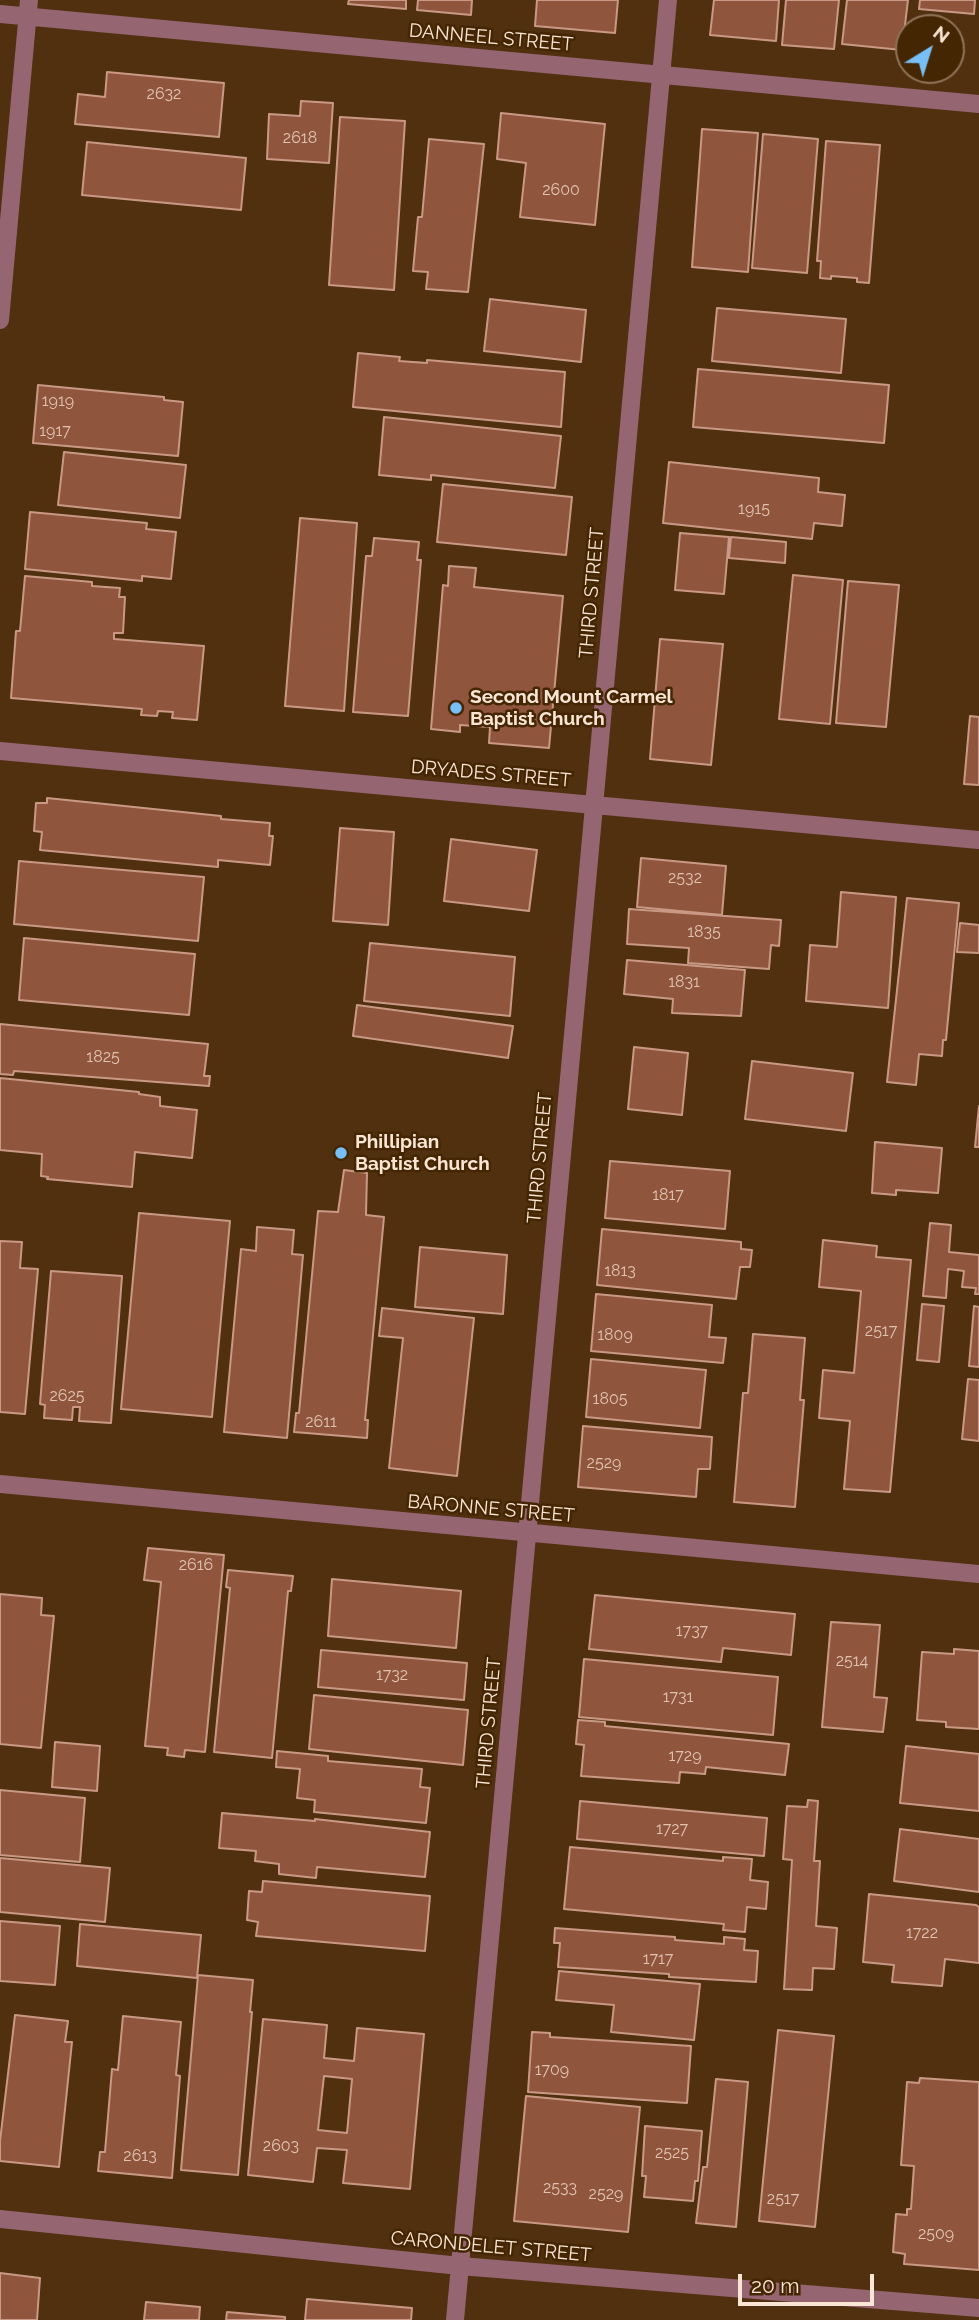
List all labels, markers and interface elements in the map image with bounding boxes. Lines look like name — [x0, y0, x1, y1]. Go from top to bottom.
north arrow — [895, 14, 965, 84]
street label: DANNEEL STREET — [408, 19, 574, 57]
text: N — [929, 21, 954, 47]
house number: 2632 — [147, 84, 181, 104]
house number: 2618 — [283, 128, 317, 148]
house number: 2600 — [542, 180, 580, 200]
house number: 1919 — [42, 391, 74, 411]
house number: 1917 — [39, 421, 71, 441]
house number: 1915 — [738, 499, 770, 519]
street label: THIRD STREET — [575, 527, 609, 659]
place label: Second Mount Carmel Baptist Church — [470, 686, 673, 730]
marker: Second Mount Carmel Baptist Church — [448, 700, 464, 716]
street label: DRYADES STREET — [410, 756, 572, 792]
house number: 2532 — [668, 868, 702, 888]
house number: 1835 — [687, 922, 721, 942]
house number: 1831 — [668, 972, 700, 992]
house number: 1825 — [86, 1047, 120, 1067]
street label: THIRD STREET — [523, 1092, 557, 1224]
place label: Phillipian Baptist Church — [355, 1131, 490, 1175]
marker: Phillipian Baptist Church — [333, 1145, 349, 1161]
house number: 1817 — [652, 1185, 684, 1205]
house number: 1813 — [604, 1261, 636, 1281]
house number: 2517 — [865, 1321, 897, 1341]
house number: 1809 — [597, 1325, 633, 1345]
house number: 2625 — [49, 1386, 85, 1406]
house number: 1805 — [593, 1389, 627, 1409]
house number: 2611 — [305, 1412, 337, 1432]
house number: 2529 — [587, 1453, 621, 1473]
street label: BARONNE STREET — [406, 1490, 576, 1528]
house number: 2616 — [179, 1555, 213, 1575]
house number: 1737 — [676, 1621, 708, 1641]
house number: 2514 — [836, 1651, 868, 1671]
street label: THIRD STREET — [472, 1657, 506, 1789]
house number: 1732 — [376, 1665, 408, 1685]
house number: 1731 — [663, 1687, 693, 1707]
house number: 1729 — [668, 1746, 702, 1766]
house number: 1727 — [656, 1819, 688, 1839]
house number: 1722 — [906, 1923, 938, 1943]
house number: 1717 — [643, 1949, 673, 1969]
house number: 1709 — [535, 2060, 569, 2080]
house number: 2603 — [263, 2136, 299, 2156]
house number: 2525 — [655, 2143, 689, 2163]
house number: 2613 — [123, 2146, 157, 2166]
house number: 2533 — [543, 2178, 577, 2198]
house number: 2529 — [589, 2184, 623, 2204]
house number: 2517 — [767, 2189, 799, 2209]
house number: 2509 — [918, 2224, 954, 2244]
street label: CARONDELET STREET — [390, 2227, 592, 2267]
scale bar — [741, 2260, 878, 2304]
text: 20 m — [751, 2273, 799, 2298]

